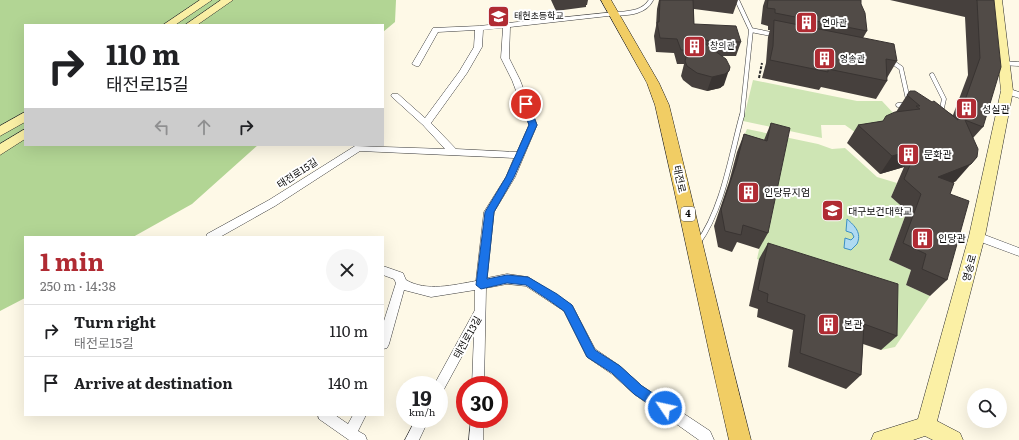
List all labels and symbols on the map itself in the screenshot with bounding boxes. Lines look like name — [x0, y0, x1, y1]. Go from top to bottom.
school or university icon: 태현초등학교 — [485, 3, 511, 29]
place label: 태현초등학교 — [514, 8, 564, 22]
building icon: 연마관 — [794, 10, 820, 36]
place label: 연마관 — [822, 15, 848, 29]
building icon: 창의관 — [681, 33, 707, 59]
place label: 창의관 — [710, 38, 736, 52]
building icon: 영송관 — [812, 46, 838, 72]
place label: 영송관 — [840, 51, 866, 65]
pin — [509, 87, 543, 121]
building icon: 성실관 — [954, 96, 980, 122]
place label: 성실관 — [982, 101, 1010, 116]
building icon: 문화관 — [895, 141, 921, 167]
place label: 문화관 — [924, 146, 952, 161]
street label: 태전로15길 — [273, 154, 320, 191]
street label: 태전로 — [670, 164, 691, 194]
building icon: 인당뮤지엄 — [735, 179, 761, 205]
place label: 인당뮤지엄 — [764, 184, 810, 199]
school or university icon: 대구보건대학교 — [820, 198, 846, 224]
place label: 대구보건대학교 — [848, 203, 912, 218]
road number: 4 — [681, 207, 695, 221]
building icon: 인당관 — [909, 225, 935, 251]
place label: 인당관 — [938, 230, 966, 245]
street label: 영송로 — [958, 253, 979, 283]
building icon: 본관 — [816, 311, 842, 337]
street label: 태전로13길 — [449, 313, 484, 361]
place label: 본관 — [844, 316, 863, 331]
speed limit sign: 30 — [456, 376, 508, 428]
position arrow — [644, 387, 686, 429]

